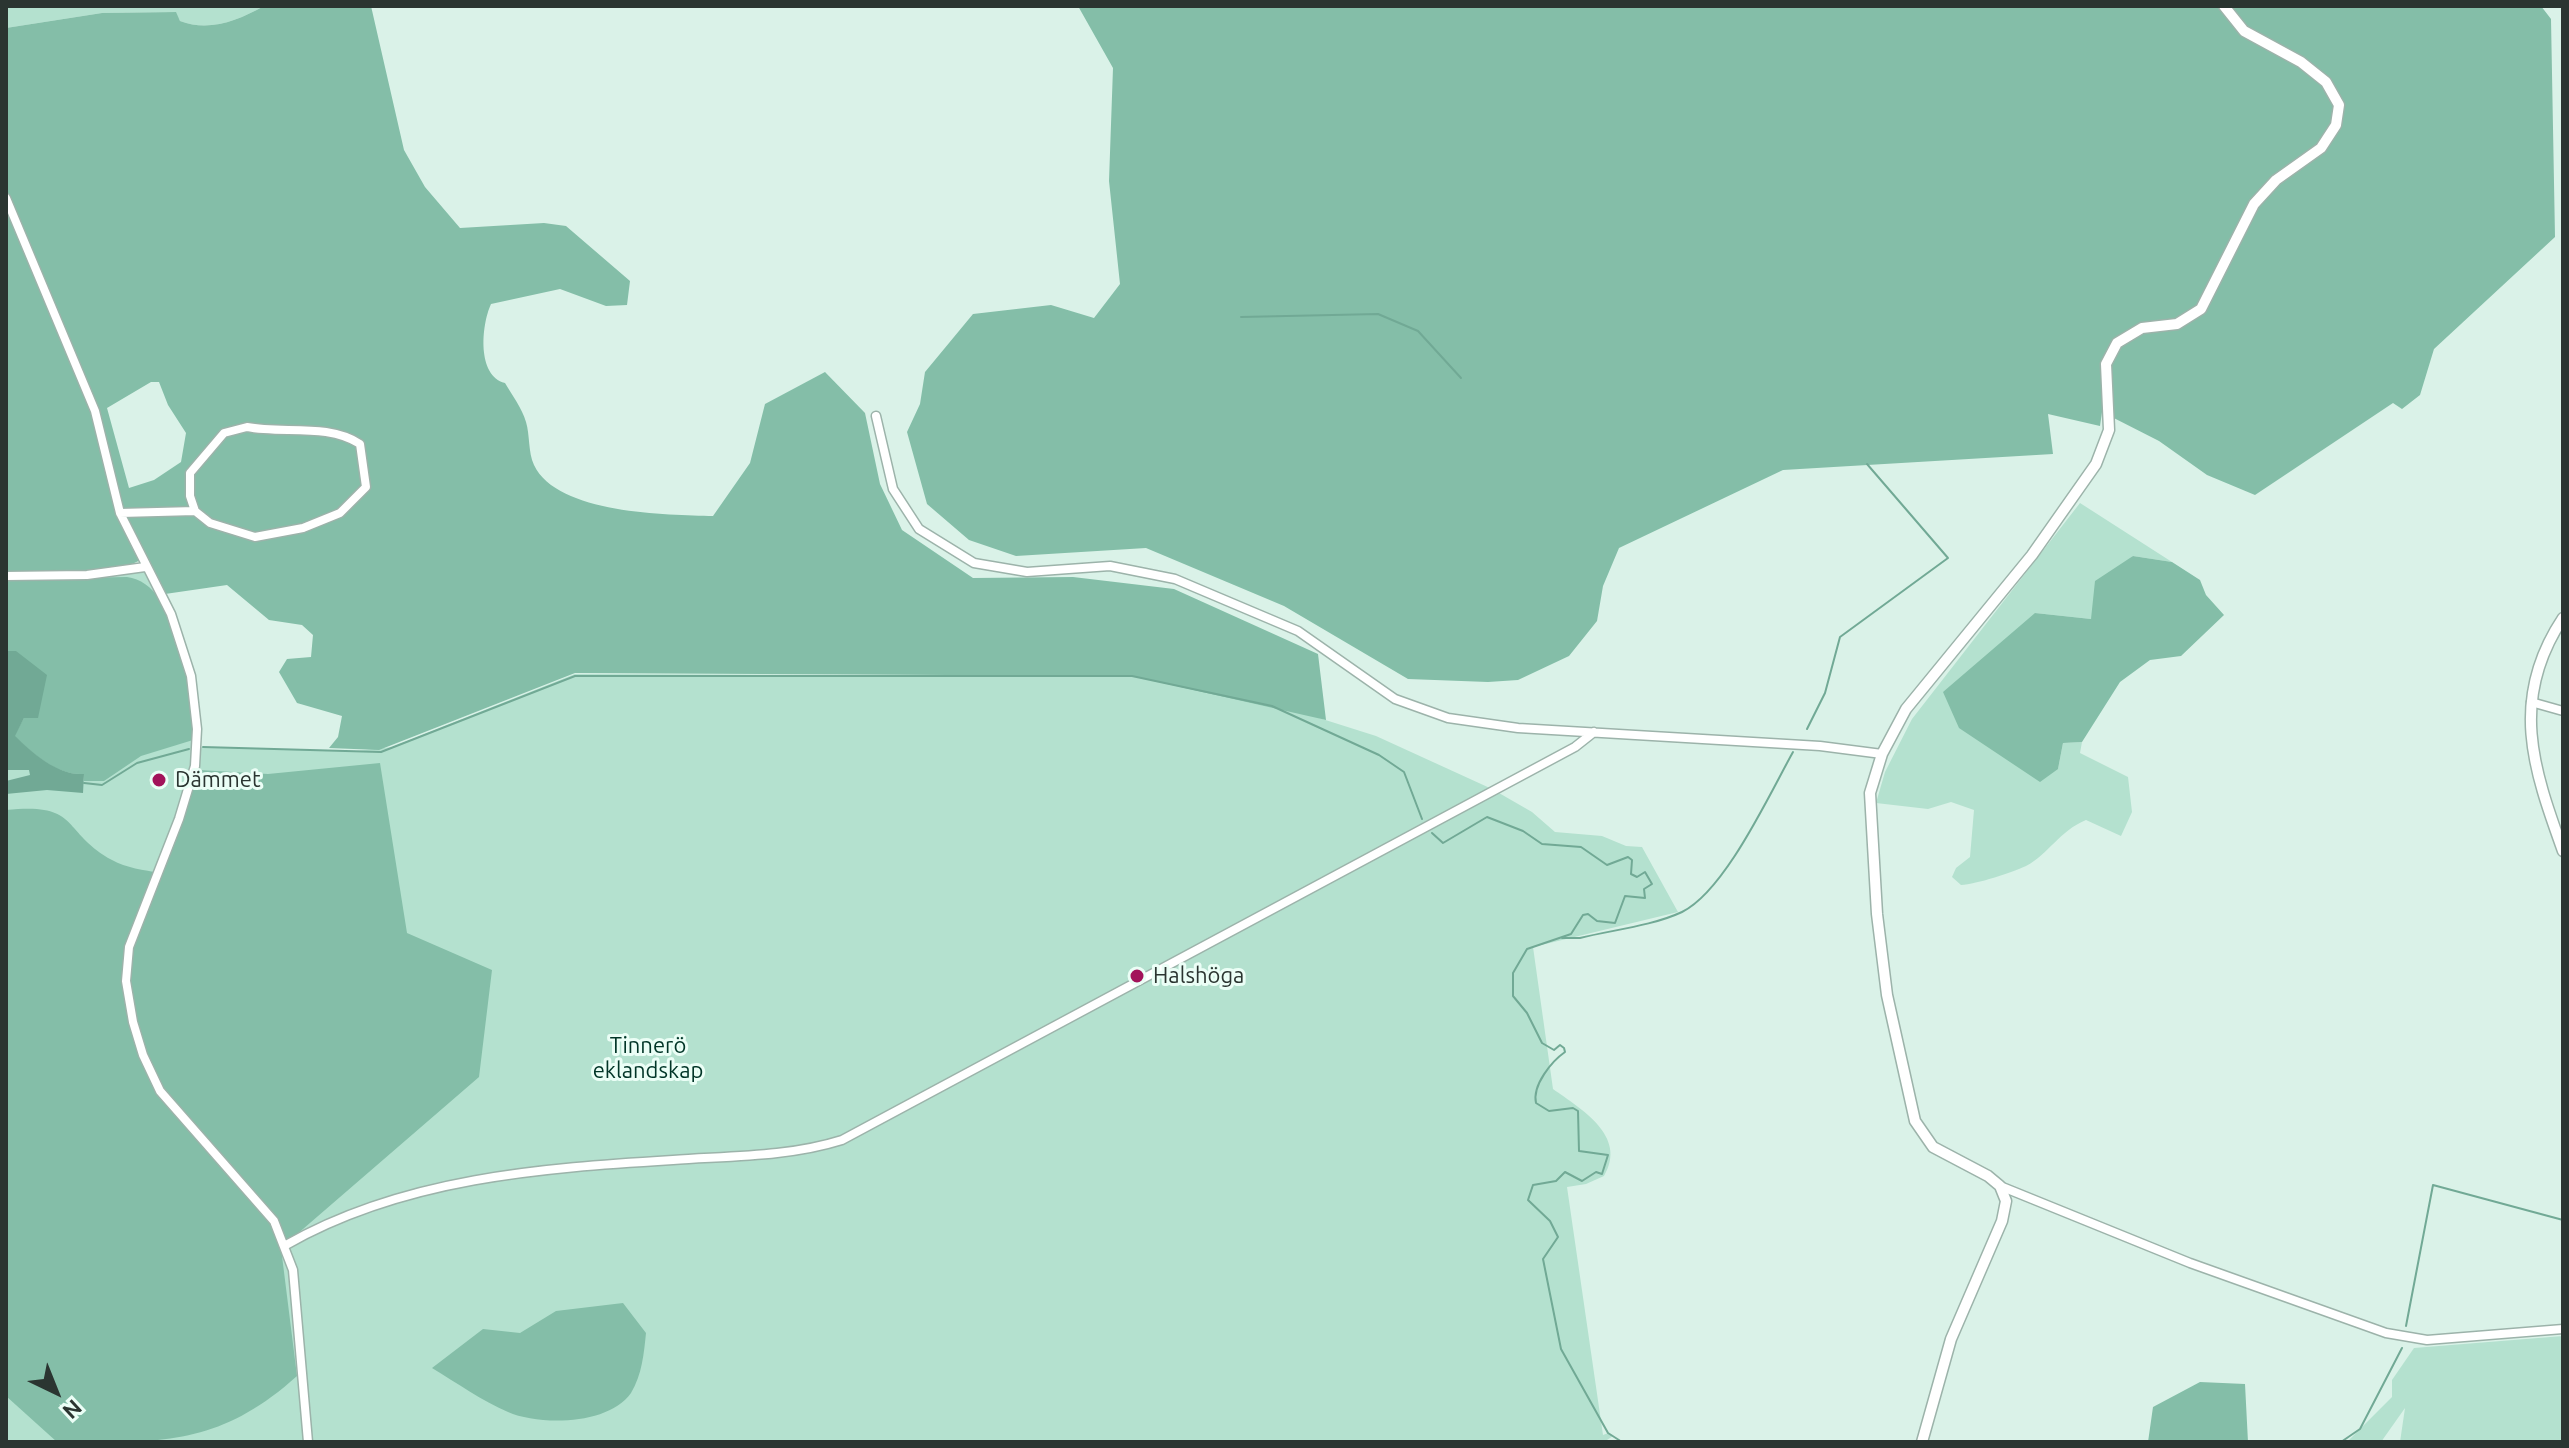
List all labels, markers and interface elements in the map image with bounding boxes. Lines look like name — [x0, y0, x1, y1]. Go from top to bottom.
place label: Dämmet — [175, 767, 261, 793]
marker: Dämmet — [150, 771, 168, 789]
place label: Halshöga — [1153, 963, 1244, 989]
marker: Halshöga — [1128, 967, 1146, 985]
park label: Tinnerö eklandskap — [593, 1033, 703, 1084]
north arrow — [16, 1352, 96, 1432]
text: N — [58, 1395, 87, 1425]

